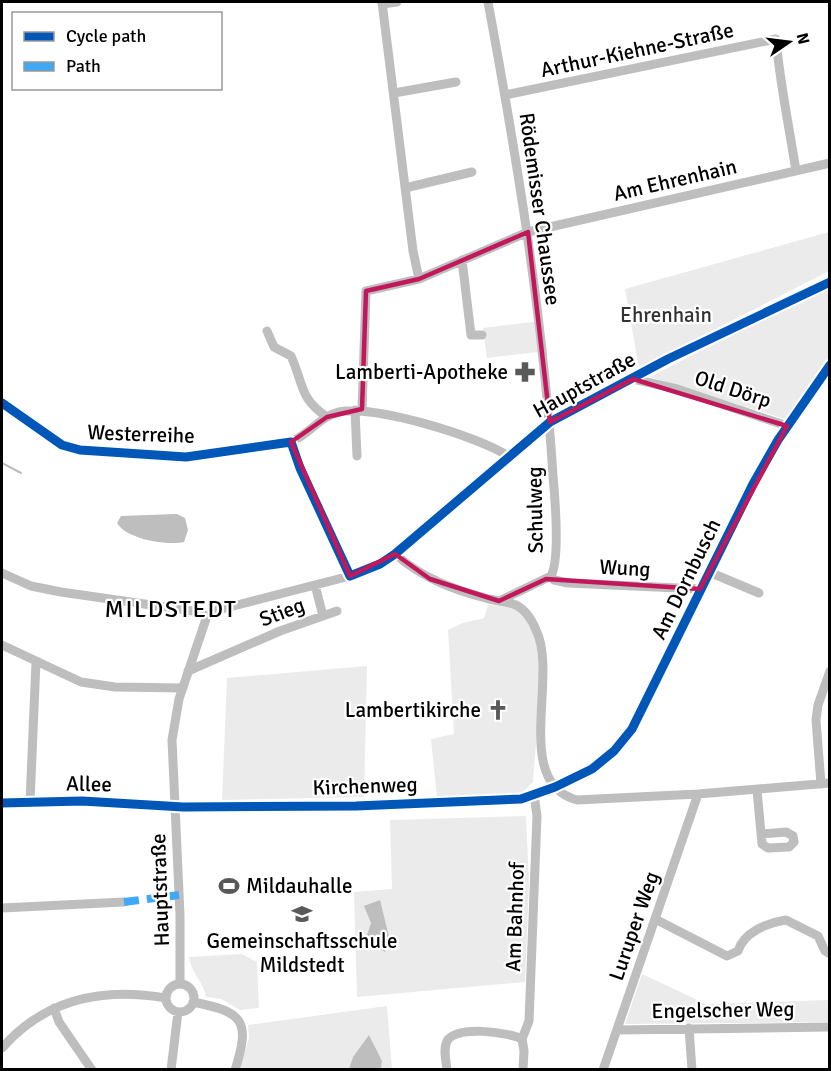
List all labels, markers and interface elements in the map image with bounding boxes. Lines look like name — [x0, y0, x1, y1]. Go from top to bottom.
legend — [12, 12, 222, 90]
north arrow — [759, 12, 819, 72]
street label: Arthur-Kiehne-Straße — [538, 17, 736, 83]
text: Cycle path — [66, 25, 146, 47]
text: N — [792, 31, 814, 46]
text: Path — [66, 55, 101, 77]
street label: Rödemisser Chaussee — [514, 111, 566, 307]
street label: Am Ehrenhain — [611, 153, 739, 207]
park label: Ehrenhain — [620, 302, 712, 328]
street label: Hauptstraße — [528, 346, 640, 424]
place label: Lamberti-Apotheke — [335, 359, 508, 385]
pharmacy icon: Lamberti-Apotheke — [513, 360, 537, 384]
street label: Old Dörp — [691, 364, 775, 414]
street label: Westerreihe — [87, 419, 195, 449]
street label: Schulweg — [521, 466, 549, 554]
street label: Am Dornbusch — [646, 514, 726, 644]
street label: Wung — [599, 554, 651, 582]
street label: Stieg — [256, 592, 308, 632]
district label: MILDSTEDT — [105, 594, 237, 624]
place label: Lambertikirche — [345, 697, 481, 723]
church icon: Lambertikirche — [486, 698, 510, 722]
street label: Allee — [66, 771, 112, 797]
street label: Kirchenweg — [312, 771, 418, 801]
street label: Hauptstraße — [145, 833, 175, 947]
street label: Am Bahnhof — [500, 861, 530, 972]
street label: Luruper Weg — [603, 868, 665, 984]
place label: Mildauhalle — [246, 873, 352, 899]
sports icon: Mildauhalle — [217, 874, 241, 898]
school or university icon: Gemeinschaftsschule Mildstedt — [290, 902, 314, 926]
place label: Gemeinschaftsschule Mildstedt — [207, 928, 397, 978]
street label: Engelscher Weg — [651, 996, 795, 1024]

